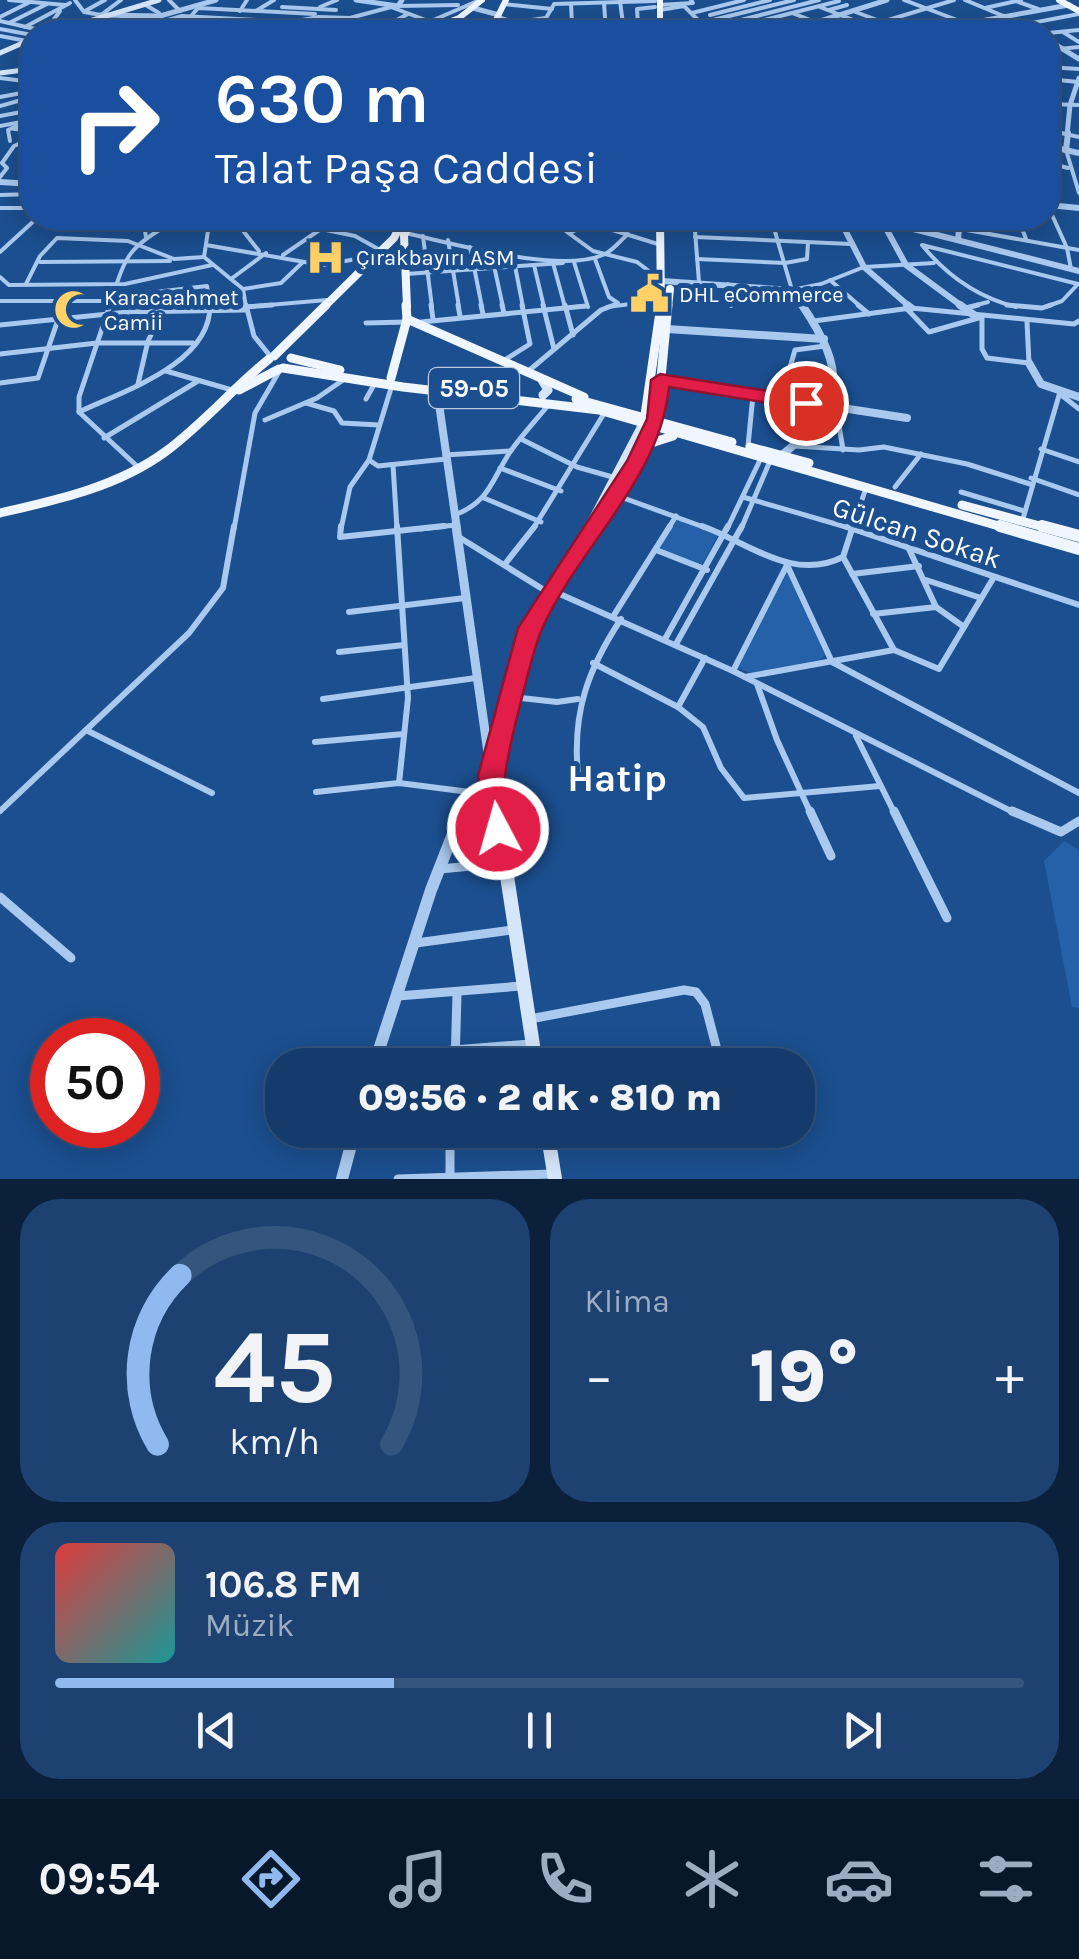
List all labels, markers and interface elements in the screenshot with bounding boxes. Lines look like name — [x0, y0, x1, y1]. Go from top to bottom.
text: 630 m — [215, 58, 429, 140]
icon: right — [50, 60, 180, 190]
text: Talat Paşa Caddesi — [215, 142, 598, 194]
hospital icon: Çırakbayırı ASM — [305, 236, 347, 278]
place label: Çırakbayırı ASM — [356, 245, 515, 271]
public building icon: DHL eCommerce — [628, 273, 670, 315]
place label: DHL eCommerce — [679, 282, 844, 308]
place label: Karacaahmet Camii — [104, 285, 239, 336]
mosque icon: Karacaahmet Camii — [53, 289, 95, 331]
pin — [764, 361, 849, 446]
road number: 59-05 — [429, 368, 519, 408]
icon: arrive — [779, 376, 834, 431]
street label: Gülcan Sokak — [828, 490, 1005, 575]
district label: Hatip — [567, 756, 667, 801]
position arrow — [446, 777, 550, 881]
speed limit sign: 50 — [30, 1018, 160, 1148]
text: 09:56 · 2 dk · 810 m — [358, 1075, 722, 1120]
text: Klima — [585, 1283, 670, 1320]
text: 45 — [214, 1307, 336, 1428]
text: 19° — [749, 1332, 859, 1420]
text: − — [585, 1344, 613, 1408]
text: + — [995, 1344, 1024, 1408]
text: km/h — [229, 1421, 320, 1463]
text: 106.8 FM — [205, 1562, 362, 1607]
text: Müzik — [205, 1607, 294, 1644]
icon: previous — [189, 1703, 244, 1758]
icon: pause — [512, 1703, 567, 1758]
icon: next — [835, 1703, 890, 1758]
icon: directions — [236, 1844, 306, 1914]
icon: music — [383, 1844, 453, 1914]
icon: phone — [530, 1844, 600, 1914]
icon: climate — [677, 1844, 747, 1914]
icon: car — [824, 1844, 894, 1914]
icon: filters — [971, 1844, 1041, 1914]
text: 09:54 — [38, 1853, 159, 1905]

